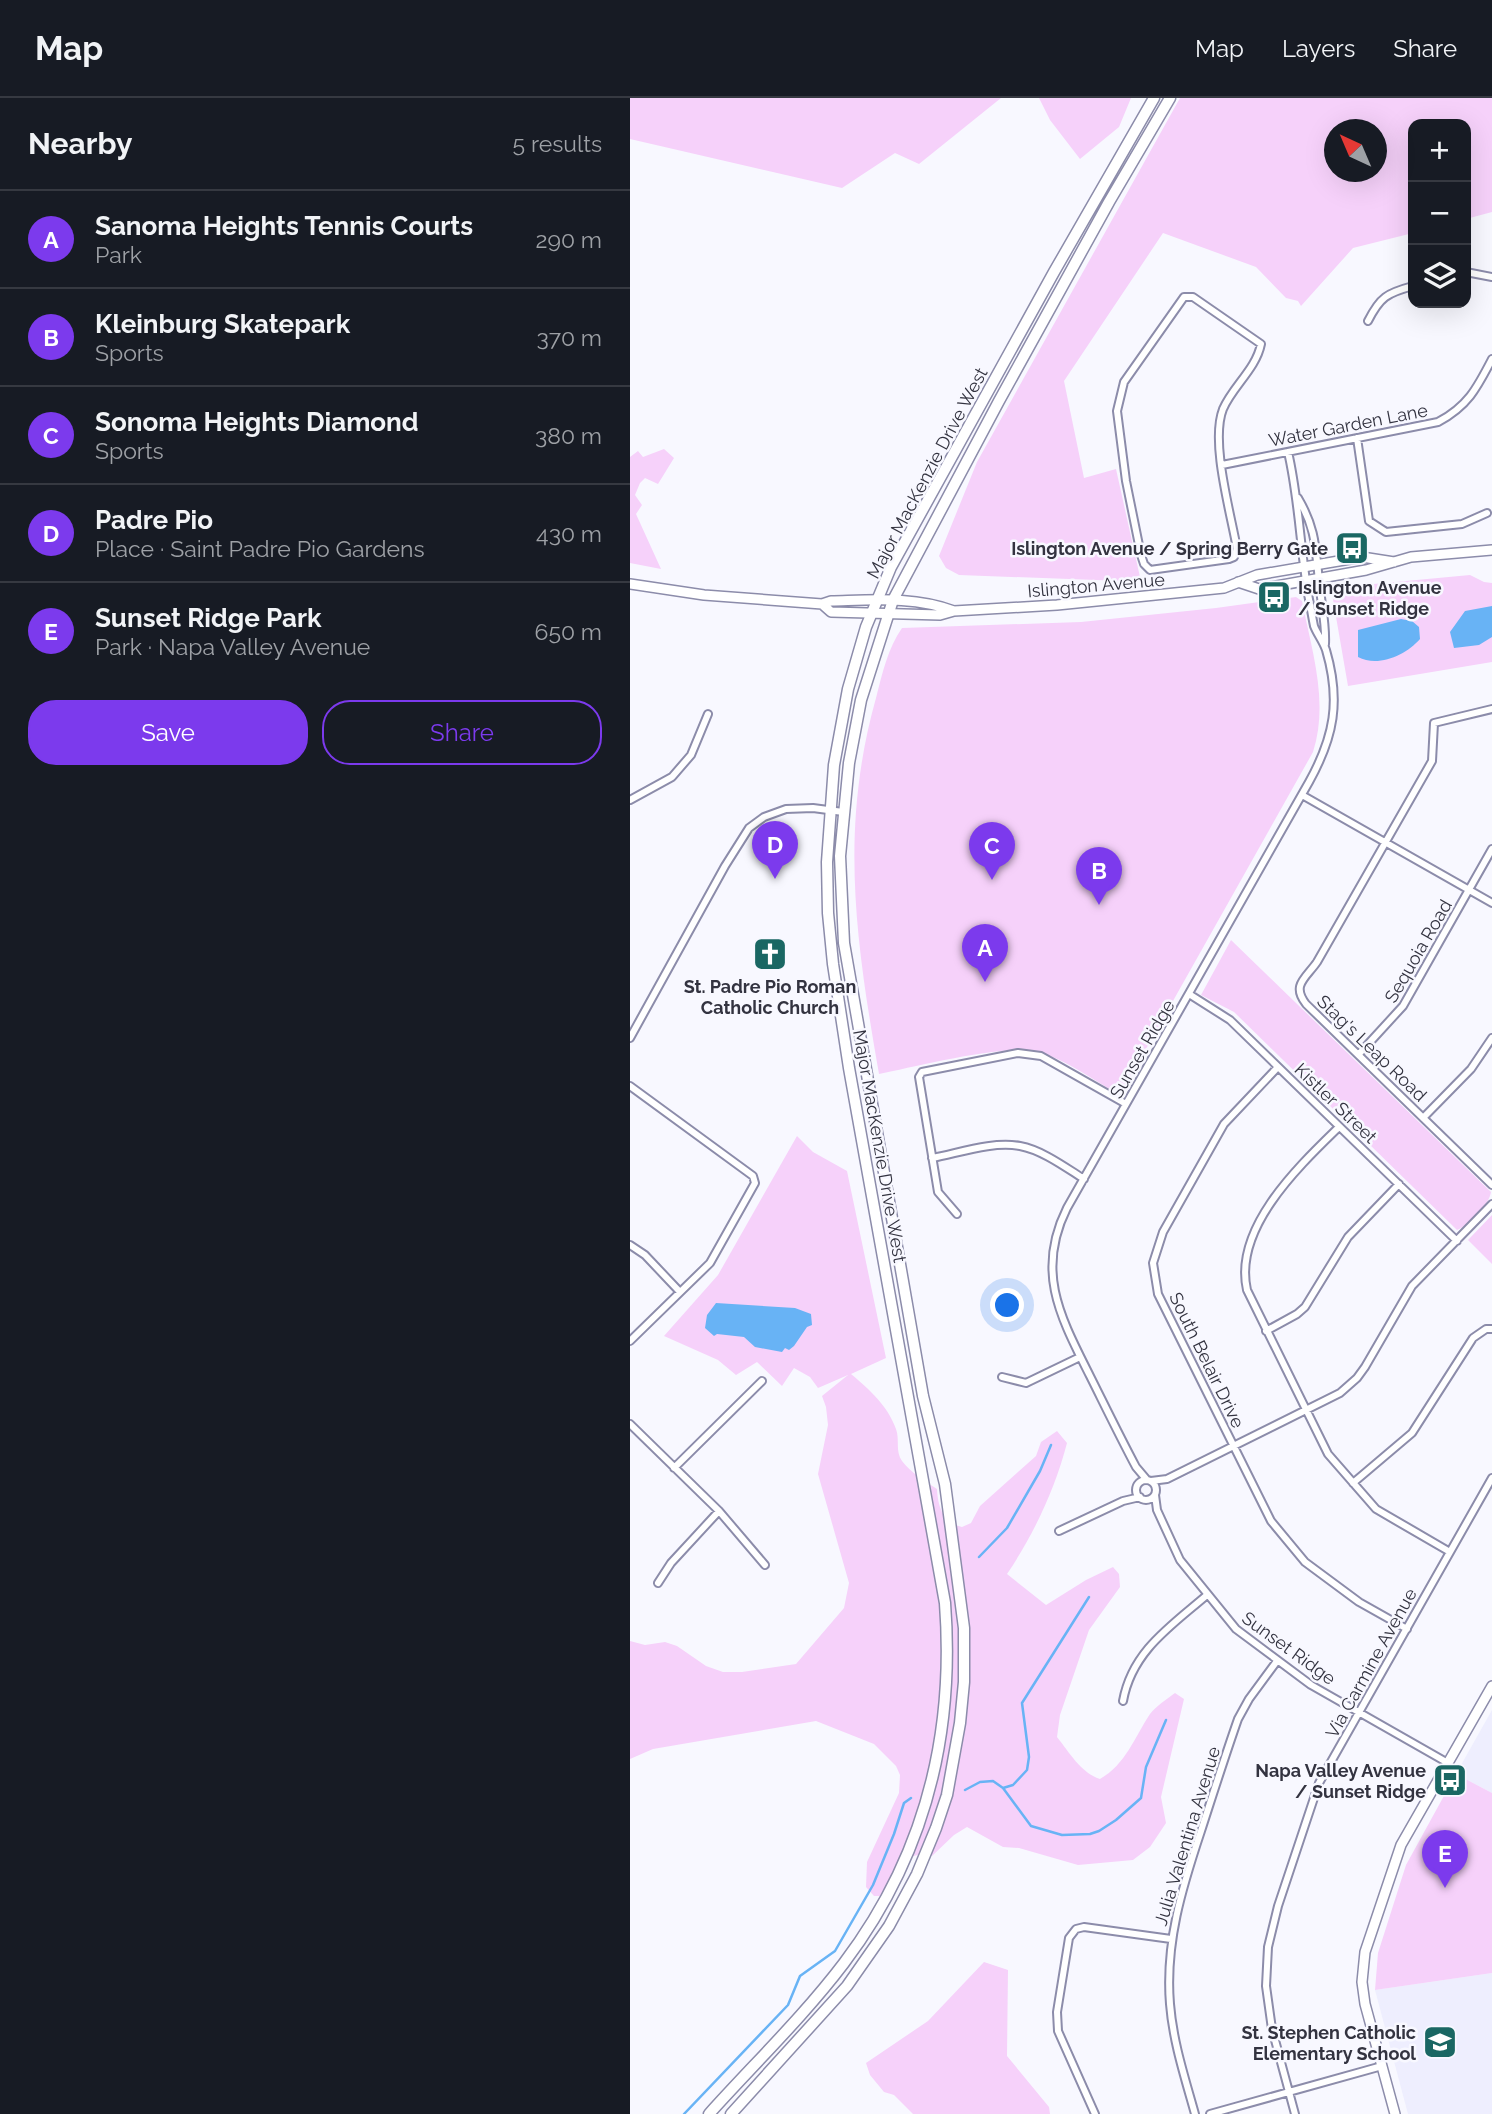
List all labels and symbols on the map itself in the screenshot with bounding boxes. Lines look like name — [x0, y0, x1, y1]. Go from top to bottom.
north arrow — [1324, 119, 1387, 182]
street label: Major MacKenzie Drive West — [862, 364, 992, 582]
street label: Water Garden Lane — [1267, 399, 1430, 451]
bus stop icon: Islington Avenue / Spring Berry Gate — [1333, 529, 1371, 567]
place label: Islington Avenue / Spring Berry Gate — [1011, 538, 1328, 559]
street label: Islington Avenue — [1026, 568, 1166, 601]
place label: Islington Avenue / Sunset Ridge — [1298, 577, 1442, 619]
bus stop icon: Islington Avenue / Sunset Ridge — [1255, 578, 1293, 616]
pin: D — [752, 821, 798, 879]
pin: C — [969, 822, 1015, 880]
pin: B — [1076, 847, 1122, 905]
street label: Sequoia Road — [1380, 896, 1456, 1006]
pin: A — [962, 924, 1008, 982]
church icon: St. Padre Pio Roman Catholic Church — [751, 935, 789, 973]
place label: St. Padre Pio Roman Catholic Church — [684, 976, 856, 1018]
street label: Stag's Leap Road — [1313, 990, 1431, 1106]
street label: Sunset Ridge — [1105, 996, 1179, 1102]
street label: Major MacKenzie Drive West — [849, 1028, 911, 1264]
street label: Kistler Street — [1291, 1059, 1381, 1147]
your location — [990, 1288, 1024, 1322]
street label: South Belair Drive — [1165, 1289, 1249, 1432]
street label: Via Carmine Avenue — [1321, 1584, 1421, 1741]
street label: Sunset Ridge — [1238, 1607, 1340, 1689]
street label: Julia Valentina Avenue — [1150, 1743, 1224, 1928]
place label: Napa Valley Avenue / Sunset Ridge — [1255, 1760, 1426, 1802]
bus stop icon: Napa Valley Avenue / Sunset Ridge — [1431, 1761, 1469, 1799]
pin: E — [1422, 1830, 1468, 1888]
place label: St. Stephen Catholic Elementary School — [1242, 2022, 1416, 2064]
school or university icon: St. Stephen Catholic Elementary School — [1421, 2023, 1459, 2061]

